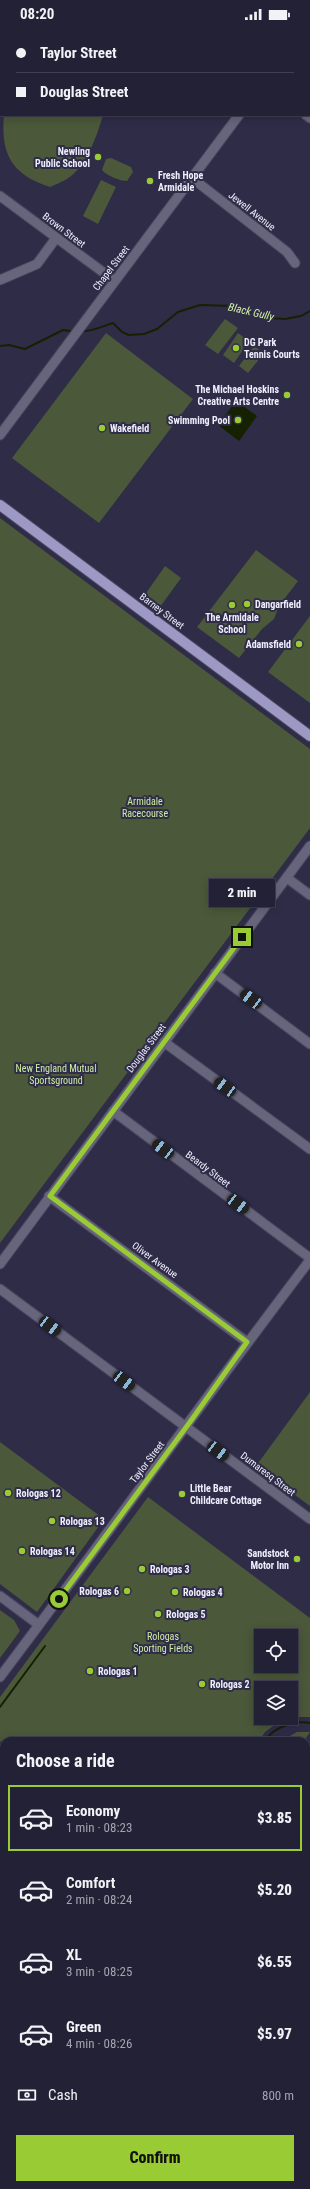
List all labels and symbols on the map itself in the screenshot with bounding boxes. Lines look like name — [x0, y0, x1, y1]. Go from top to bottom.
place label: Newling Public School — [35, 146, 90, 169]
marker: Newling Public School — [93, 152, 103, 162]
place label: Fresh Hope Armidale — [158, 170, 203, 193]
marker: Fresh Hope Armidale — [145, 176, 155, 186]
street label: Jewell Avenue — [226, 189, 278, 233]
street label: Brown Street — [41, 210, 88, 250]
street label: Chapel Street — [91, 244, 131, 292]
water label: Black Gully — [227, 300, 276, 324]
place label: DG Park Tennis Courts — [244, 337, 300, 360]
marker: DG Park Tennis Courts — [231, 343, 241, 353]
place label: The Michael Hoskins Creative Arts Centre — [195, 384, 279, 407]
marker: The Michael Hoskins Creative Arts Centre — [282, 390, 292, 400]
place label: Swimming Pool — [168, 415, 230, 426]
marker: Swimming Pool — [233, 415, 243, 425]
marker: Wakefield — [97, 423, 107, 433]
place label: Wakefield — [110, 423, 149, 434]
street label: Barney Street — [138, 591, 186, 631]
marker: Dangarfield — [242, 599, 252, 609]
place label: Dangarfield — [255, 599, 301, 610]
marker: The Armidale School — [227, 600, 237, 610]
place label: The Armidale School — [205, 612, 259, 635]
place label: Adamsfield — [246, 639, 291, 650]
marker: Adamsfield — [294, 639, 304, 649]
park label: Armidale Racecourse — [122, 796, 168, 819]
callout: 2 min — [209, 879, 275, 907]
route end — [233, 928, 251, 946]
car — [238, 987, 264, 1011]
street label: Douglas Street — [124, 1022, 168, 1074]
park label: New England Mutual Sportsground — [16, 1063, 96, 1086]
car — [212, 1075, 238, 1099]
car — [150, 1137, 176, 1161]
street label: Beardy Street — [184, 1149, 232, 1189]
car — [225, 1192, 251, 1216]
street label: Oliver Avenue — [130, 1240, 180, 1280]
car — [37, 1314, 63, 1338]
car — [111, 1369, 137, 1393]
street label: Taylor Street — [128, 1439, 166, 1485]
car — [205, 1439, 231, 1463]
street label: Dumaresq Street — [238, 1450, 298, 1498]
place label: Little Bear Childcare Cottage — [190, 1483, 262, 1506]
marker: Rologas 12 — [3, 1488, 13, 1498]
place label: Rologas 12 — [16, 1488, 61, 1499]
marker: Little Bear Childcare Cottage — [177, 1489, 187, 1499]
marker: Rologas 13 — [47, 1516, 57, 1526]
place label: Rologas 13 — [60, 1516, 105, 1527]
marker: Rologas 14 — [17, 1546, 27, 1556]
place label: Rologas 14 — [30, 1546, 75, 1557]
place label: Sandstock Motor Inn — [247, 1548, 289, 1571]
marker: Sandstock Motor Inn — [292, 1554, 302, 1564]
marker: Rologas 3 — [137, 1564, 147, 1574]
place label: Rologas 3 — [150, 1564, 190, 1575]
place label: Rologas 6 — [79, 1586, 119, 1597]
marker: Rologas 6 — [122, 1586, 132, 1596]
marker: Rologas 4 — [170, 1587, 180, 1597]
place label: Rologas 4 — [183, 1587, 223, 1598]
route start — [50, 1590, 68, 1608]
marker: Rologas 5 — [153, 1609, 163, 1619]
place label: Rologas 5 — [166, 1609, 206, 1620]
park label: Rologas Sporting Fields — [133, 1631, 193, 1654]
marker: Rologas 1 — [85, 1666, 95, 1676]
place label: Rologas 1 — [98, 1666, 138, 1677]
marker: Rologas 2 — [197, 1679, 207, 1689]
place label: Rologas 2 — [210, 1679, 250, 1690]

